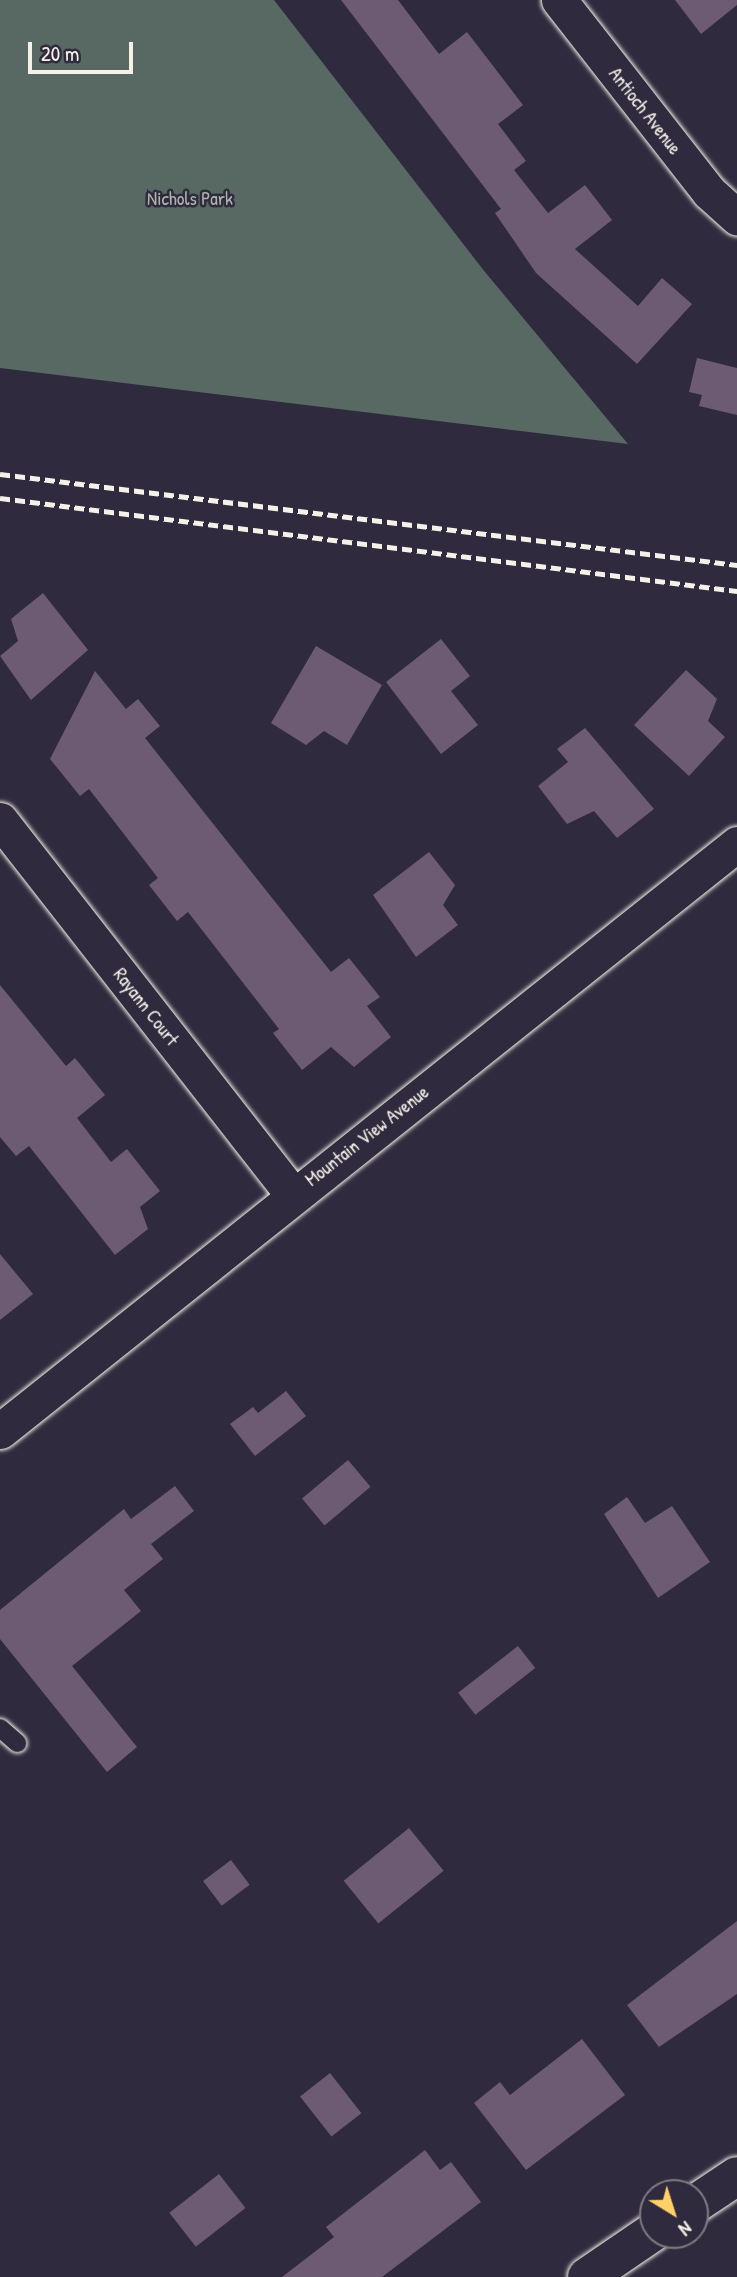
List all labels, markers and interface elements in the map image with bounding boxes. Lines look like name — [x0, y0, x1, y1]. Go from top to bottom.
scale bar — [32, 28, 136, 72]
text: 20 m — [41, 39, 79, 68]
street label: Antioch Avenue — [604, 63, 686, 159]
park label: Nichols Park — [147, 188, 233, 210]
street label: Rayann Court — [109, 963, 183, 1051]
street label: Mountain View Avenue — [301, 1081, 433, 1191]
north arrow — [639, 2179, 709, 2249]
text: N — [674, 2216, 698, 2242]

